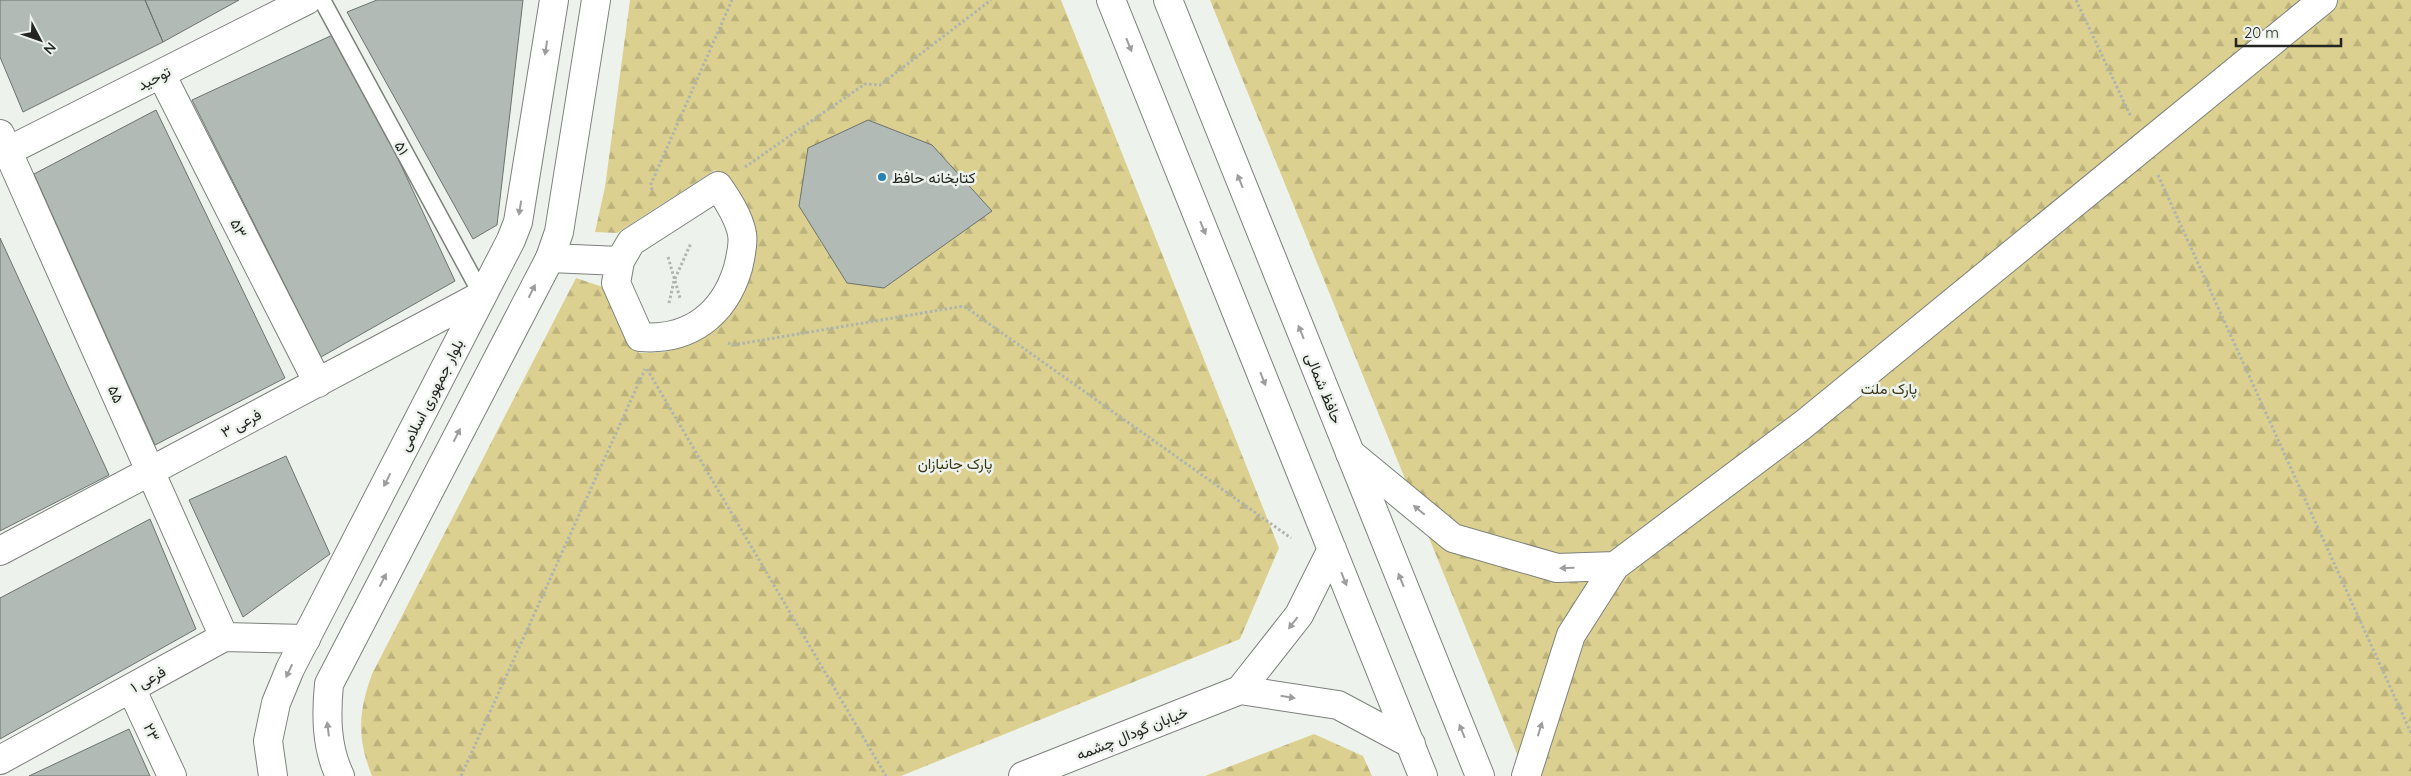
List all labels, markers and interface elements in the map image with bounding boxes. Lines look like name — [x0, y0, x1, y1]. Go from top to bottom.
north arrow — [15, 15, 65, 65]
scale bar — [2236, 15, 2341, 47]
text: 20 m — [2244, 23, 2279, 42]
one-way arrow — [1125, 38, 1133, 53]
text: N — [40, 39, 60, 58]
one-way arrow — [542, 40, 550, 56]
street label: توحید — [134, 61, 174, 94]
street label: ۵۱ — [391, 138, 413, 158]
place label: کتابخانه حافظ — [892, 168, 976, 187]
marker: کتابخانه حافظ — [876, 171, 888, 183]
one-way arrow — [1236, 174, 1244, 188]
one-way arrow — [516, 201, 524, 217]
street label: ۵۳ — [226, 215, 252, 241]
one-way arrow — [1199, 221, 1207, 236]
one-way arrow — [528, 284, 536, 298]
one-way arrow — [1297, 324, 1305, 339]
street label: بلوار جمهوری اسلامی — [394, 336, 468, 455]
street label: حافظ شمالی — [1300, 350, 1347, 427]
one-way arrow — [1260, 372, 1268, 386]
park label: پارک ملت — [1861, 379, 1917, 399]
street label: ۵۵ — [104, 382, 128, 406]
street label: فرعی ۳ — [218, 404, 265, 442]
one-way arrow — [453, 428, 461, 443]
park label: پارک جانبازان — [918, 454, 992, 474]
one-way arrow — [383, 472, 391, 487]
one-way arrow — [1412, 504, 1425, 515]
one-way arrow — [1558, 564, 1574, 572]
one-way arrow — [1340, 571, 1348, 586]
one-way arrow — [1397, 572, 1405, 587]
one-way arrow — [379, 573, 387, 587]
one-way arrow — [1287, 616, 1298, 629]
street label: فرعی ۱ — [127, 662, 170, 697]
one-way arrow — [285, 664, 293, 678]
one-way arrow — [1281, 693, 1297, 701]
street label: خیابان گودال چشمه — [1073, 702, 1191, 765]
street label: ۲۳ — [140, 720, 164, 744]
one-way arrow — [324, 721, 332, 737]
one-way arrow — [1536, 722, 1544, 737]
one-way arrow — [1458, 723, 1466, 738]

